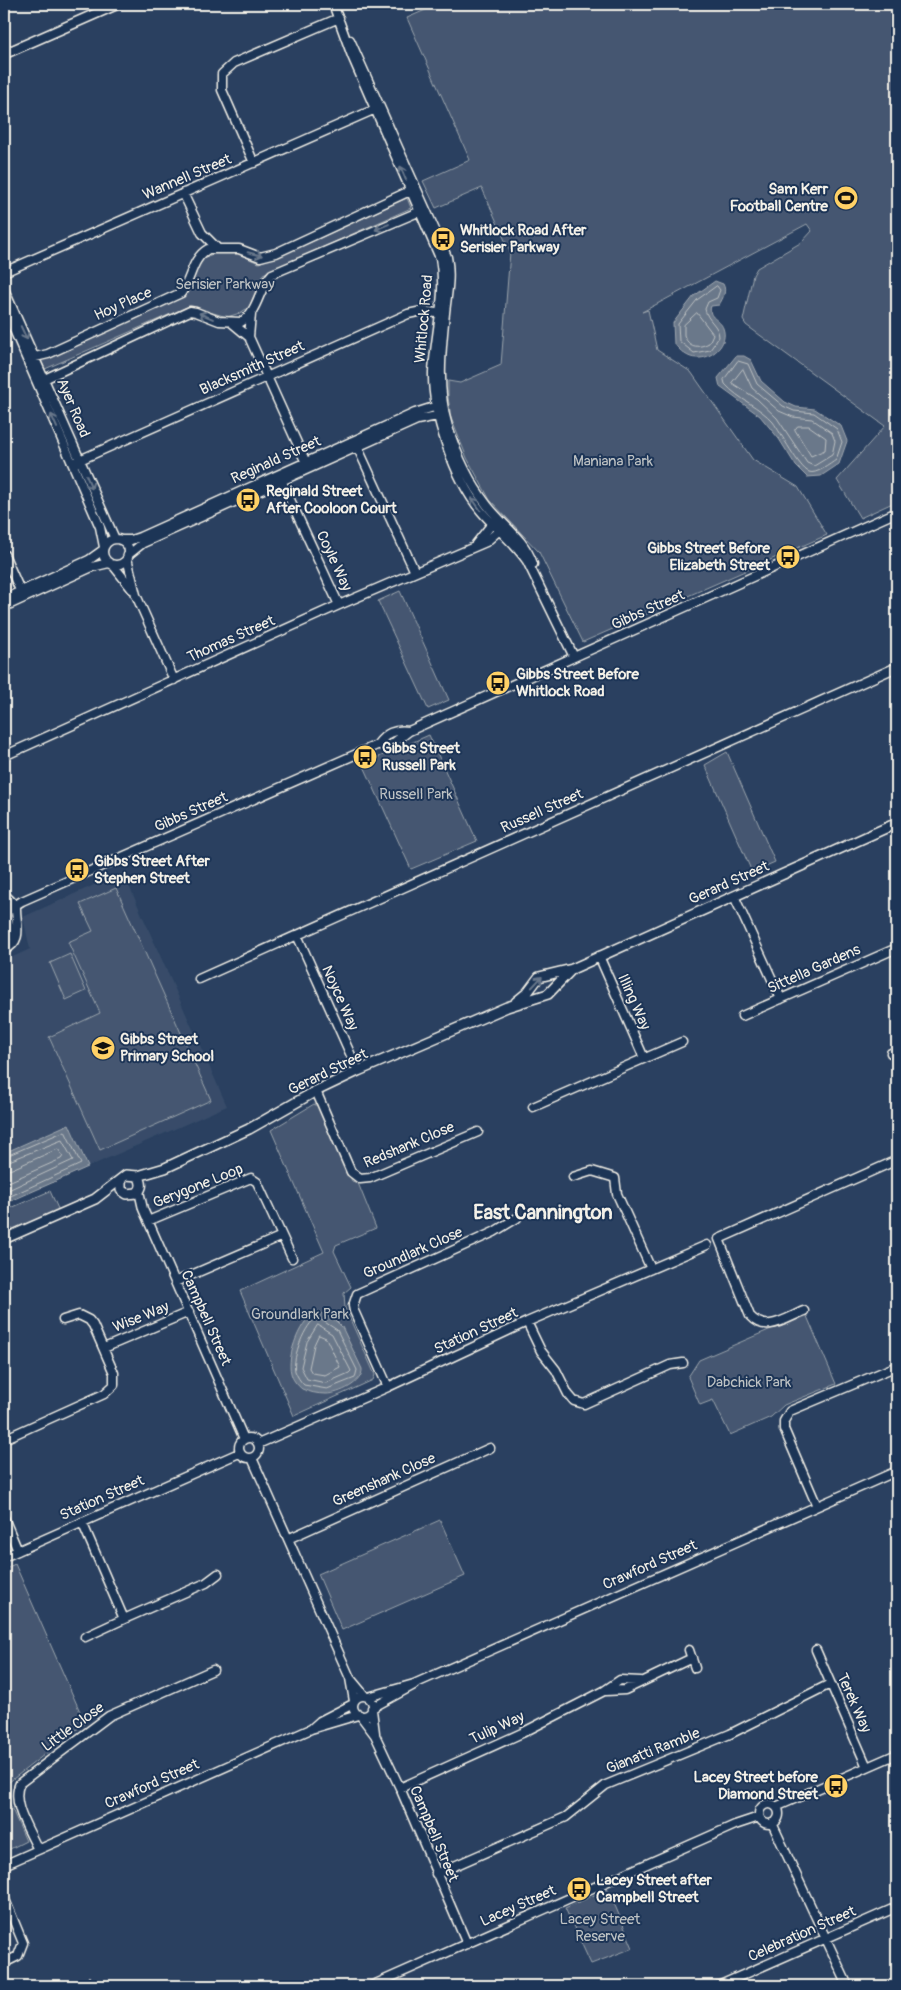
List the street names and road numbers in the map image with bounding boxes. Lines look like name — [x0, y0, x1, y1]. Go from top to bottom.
street label: Wannell Street — [140, 149, 235, 204]
street label: Whitlock Road — [411, 274, 437, 364]
street label: Hoy Place — [91, 283, 155, 325]
street label: Blacksmith Street — [197, 336, 308, 400]
street label: Ayer Road — [52, 376, 94, 440]
street label: Reginald Street — [228, 431, 325, 488]
street label: Coyle Way — [312, 528, 356, 595]
street label: Gibbs Street — [609, 585, 688, 635]
street label: Thomas Street — [184, 611, 279, 667]
street label: Russell Street — [498, 784, 587, 838]
street label: Gibbs Street — [152, 787, 231, 837]
street label: Gerard Street — [686, 856, 773, 909]
street label: Sittella Gardens — [765, 940, 864, 998]
street label: Noyce Way — [317, 963, 363, 1034]
street label: Illing Way — [613, 971, 655, 1034]
street label: Gerard Street — [285, 1044, 372, 1099]
street label: Redshank Close — [361, 1117, 458, 1173]
street label: Gerygone Loop — [150, 1159, 246, 1213]
street label: Groundlark Close — [360, 1222, 466, 1283]
street label: Campbell Street — [176, 1267, 236, 1370]
street label: Wise Way — [110, 1297, 172, 1337]
street label: Station Street — [431, 1303, 522, 1359]
street label: Greenshank Close — [329, 1449, 439, 1511]
street label: Station Street — [57, 1471, 148, 1525]
street label: Crawford Street — [600, 1535, 701, 1594]
street label: Terek Way — [833, 1670, 876, 1736]
street label: Little Close — [38, 1698, 108, 1756]
street label: Tulip Way — [467, 1707, 528, 1749]
street label: Gianatti Ramble — [603, 1723, 703, 1778]
street label: Crawford Street — [102, 1754, 203, 1813]
street label: Campbell Street — [405, 1783, 463, 1886]
street label: Lacey Street — [477, 1881, 560, 1931]
street label: Celebration Street — [745, 1901, 860, 1966]

